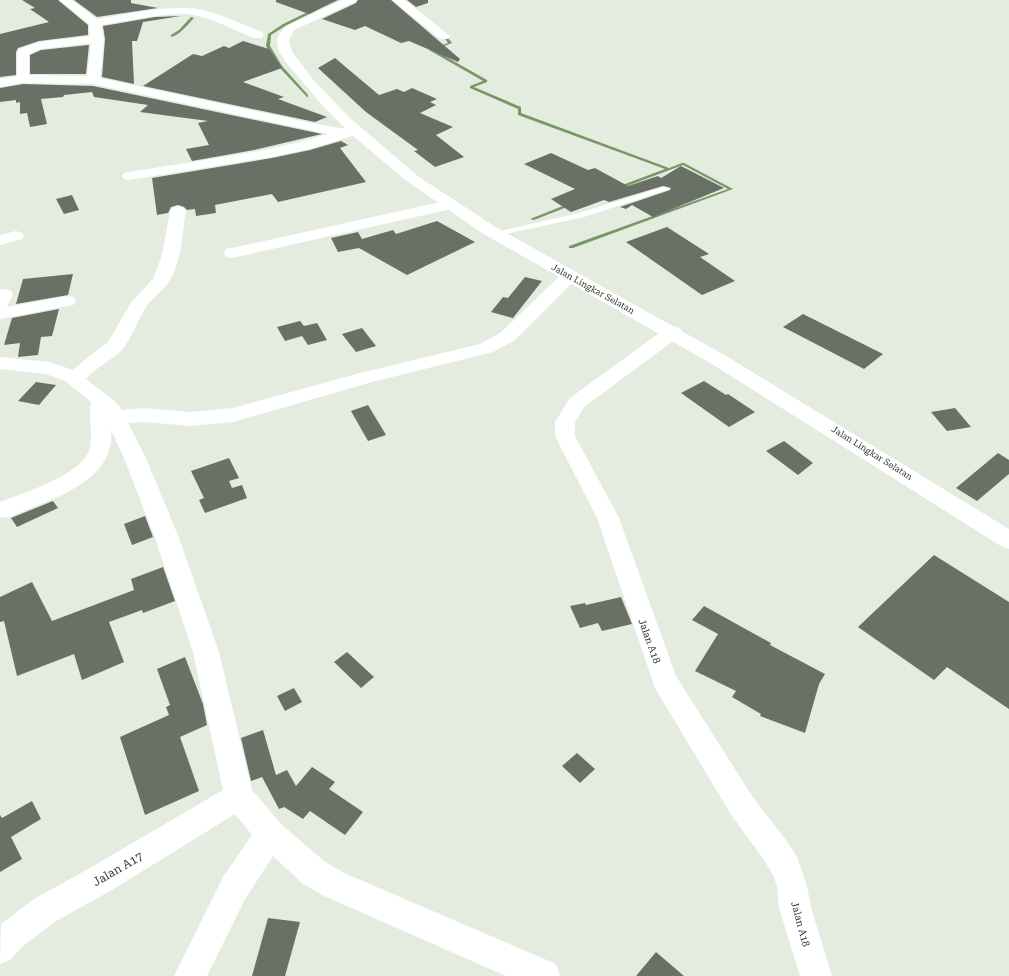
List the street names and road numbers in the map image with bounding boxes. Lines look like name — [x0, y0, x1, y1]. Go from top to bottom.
street label: Jalan Lingkar Selatan — [550, 262, 636, 316]
street label: Jalan Lingkar Selatan — [830, 424, 914, 482]
street label: Jalan A18 — [636, 617, 663, 665]
street label: Jalan A17 — [90, 849, 146, 889]
street label: Jalan A18 — [789, 900, 812, 948]

